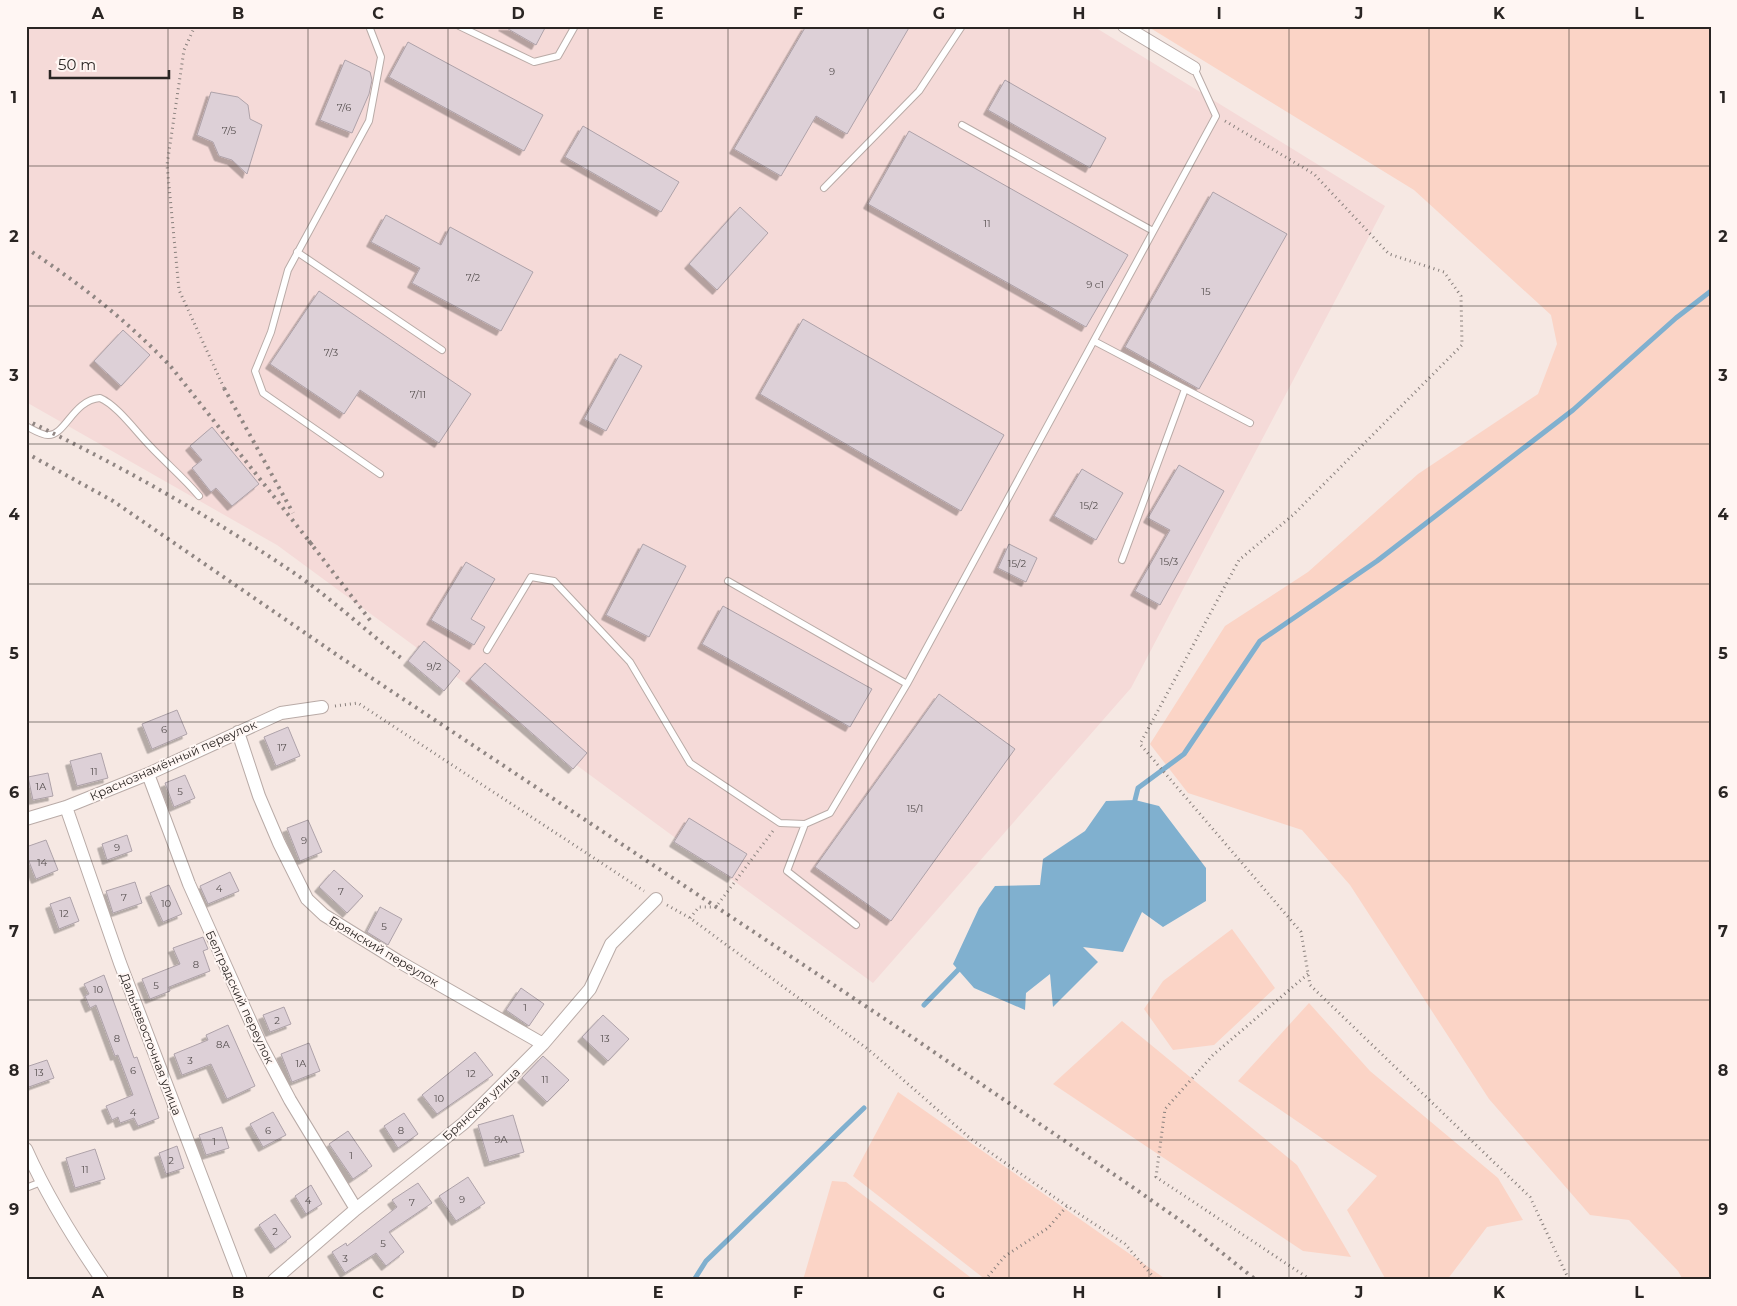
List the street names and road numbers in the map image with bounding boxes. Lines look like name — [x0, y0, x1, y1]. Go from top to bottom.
street label: Краснознамённый переулок — [87, 716, 259, 804]
street label: Брянский переулок — [327, 912, 442, 990]
street label: Белградский переулок — [202, 928, 278, 1066]
street label: Дальневосточная улица — [117, 971, 185, 1117]
street label: Брянская улица — [439, 1064, 523, 1144]

